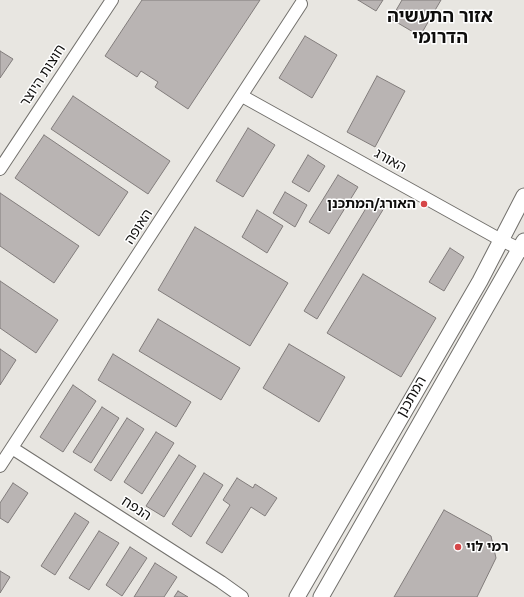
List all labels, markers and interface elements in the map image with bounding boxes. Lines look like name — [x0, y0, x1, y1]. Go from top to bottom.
district label: אזור התעשיה הדרומי — [387, 6, 493, 48]
street label: חוצות היוצר — [17, 42, 69, 110]
street label: האורג — [371, 145, 409, 177]
place label: האורג/המתכנן — [327, 196, 416, 212]
marker: האורג/המתכנן — [419, 199, 429, 209]
street label: האופה — [121, 206, 157, 248]
street label: המתכנן — [394, 374, 430, 420]
street label: הנפח — [118, 493, 154, 525]
place label: רמי לוי — [466, 539, 509, 555]
marker: רמי לוי — [453, 542, 463, 552]

